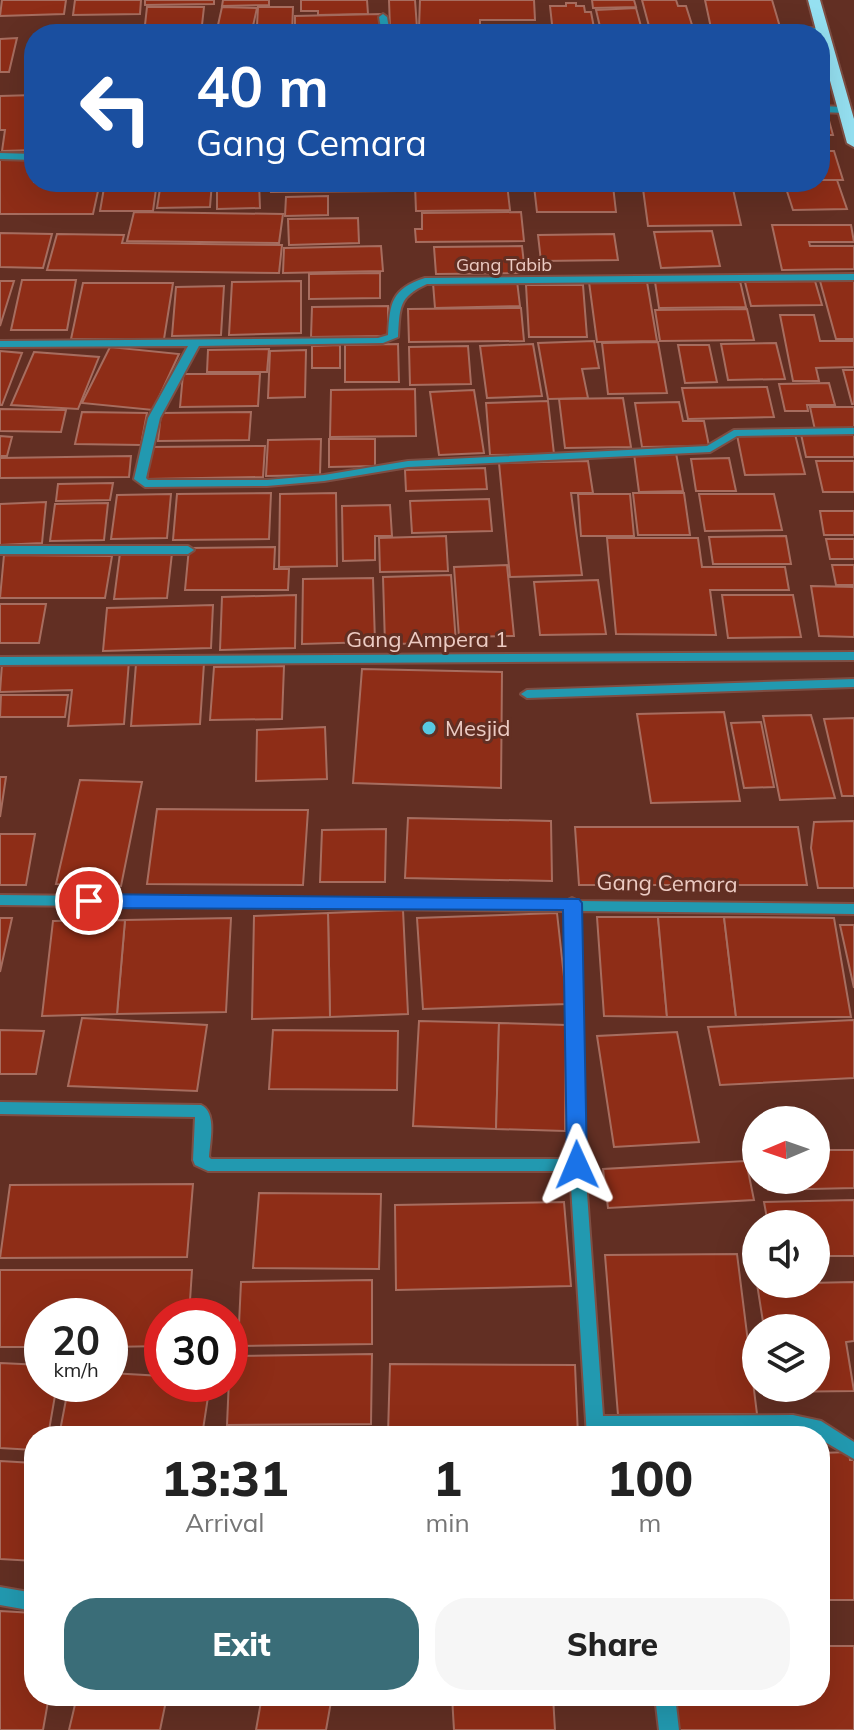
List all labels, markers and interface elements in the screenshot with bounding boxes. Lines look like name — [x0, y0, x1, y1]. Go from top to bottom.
text: 40 m — [196, 51, 329, 121]
icon: left — [64, 56, 168, 160]
text: Gang Cemara — [196, 120, 427, 165]
street label: Gang Tabib — [456, 253, 552, 276]
street label: Gang Ampera 1 — [346, 625, 508, 653]
place label: Mesjid — [445, 714, 510, 742]
marker: Mesjid — [420, 719, 438, 737]
pin — [55, 867, 123, 935]
street label: Gang Cemara — [596, 868, 738, 898]
icon: arrive — [67, 879, 111, 923]
north arrow — [742, 1106, 830, 1194]
map controls — [742, 1106, 830, 1402]
position arrow — [535, 1123, 619, 1207]
button: sound — [742, 1210, 830, 1298]
speed limit sign: 30 — [144, 1298, 248, 1402]
button: layers — [742, 1314, 830, 1402]
text: 20 — [52, 1315, 100, 1365]
text: km/h — [53, 1357, 99, 1382]
text: 13:31 — [161, 1448, 289, 1508]
text: 1 — [433, 1448, 462, 1508]
text: 100 — [607, 1448, 693, 1508]
text: Arrival — [185, 1506, 265, 1539]
text: min — [426, 1506, 470, 1539]
text: m — [638, 1506, 661, 1539]
button: Exit — [64, 1598, 419, 1690]
button: Share — [435, 1598, 790, 1690]

